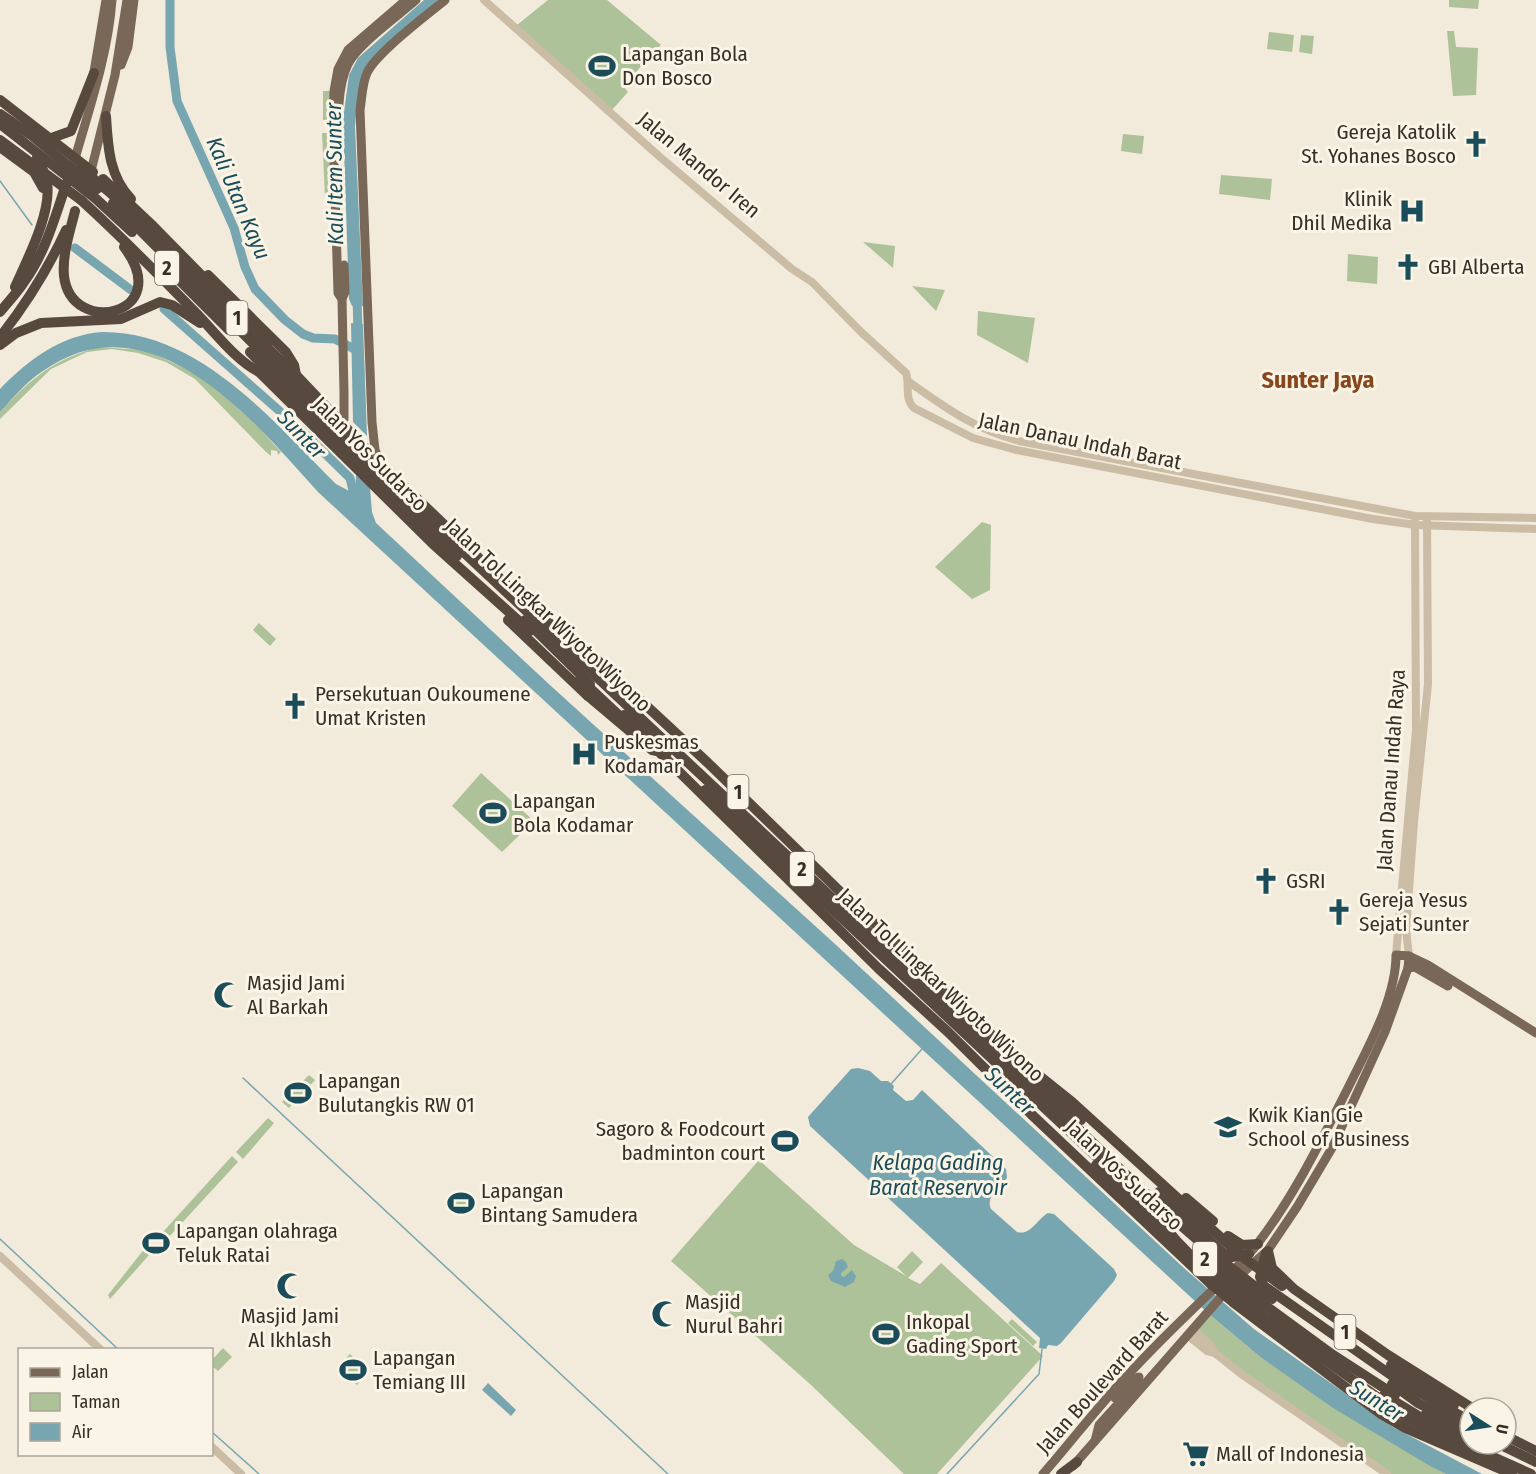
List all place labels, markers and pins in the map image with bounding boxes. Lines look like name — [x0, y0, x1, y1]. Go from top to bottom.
place label: Lapangan Bola Don Bosco — [622, 41, 748, 91]
sports icon: Lapangan Bola Don Bosco — [587, 51, 617, 81]
place label: Gereja Katolik St. Yohanes Bosco — [1301, 119, 1456, 169]
church icon: Gereja Katolik St. Yohanes Bosco — [1461, 129, 1491, 159]
place label: Klinik Dhil Medika — [1291, 186, 1392, 236]
hospital icon: Klinik Dhil Medika — [1397, 196, 1427, 226]
church icon: GBI Alberta — [1393, 252, 1423, 282]
place label: GBI Alberta — [1428, 254, 1524, 280]
place label: Persekutuan Oukoumene Umat Kristen — [315, 681, 531, 731]
church icon: Persekutuan Oukoumene Umat Kristen — [280, 691, 310, 721]
place label: Puskesmas Kodamar — [604, 729, 699, 779]
hospital icon: Puskesmas Kodamar — [569, 739, 599, 769]
place label: Lapangan Bola Kodamar — [513, 788, 634, 838]
sports icon: Lapangan Bola Kodamar — [478, 798, 508, 828]
church icon: GSRI — [1251, 866, 1281, 896]
place label: GSRI — [1286, 868, 1325, 894]
place label: Gereja Yesus Sejati Sunter — [1359, 887, 1470, 937]
church icon: Gereja Yesus Sejati Sunter — [1324, 897, 1354, 927]
place label: Masjid Jami Al Barkah — [247, 970, 345, 1020]
mosque icon: Masjid Jami Al Barkah — [212, 980, 242, 1010]
place label: Lapangan Bulutangkis RW 01 — [318, 1068, 475, 1118]
sports icon: Lapangan Bulutangkis RW 01 — [283, 1078, 313, 1108]
place label: Kwik Kian Gie School of Business — [1248, 1102, 1409, 1152]
school or university icon: Kwik Kian Gie School of Business — [1213, 1112, 1243, 1142]
place label: Sagoro & Foodcourt badminton court — [596, 1116, 765, 1166]
sports icon: Sagoro & Foodcourt badminton court — [770, 1126, 800, 1156]
place label: Lapangan Bintang Samudera — [481, 1178, 638, 1228]
sports icon: Lapangan Bintang Samudera — [446, 1188, 476, 1218]
place label: Lapangan olahraga Teluk Ratai — [176, 1218, 338, 1268]
sports icon: Lapangan olahraga Teluk Ratai — [141, 1228, 171, 1258]
mosque icon: Masjid Jami Al Ikhlash — [275, 1271, 305, 1301]
place label: Masjid Nurul Bahri — [685, 1289, 783, 1339]
mosque icon: Masjid Nurul Bahri — [650, 1299, 680, 1329]
place label: Masjid Jami Al Ikhlash — [241, 1303, 339, 1353]
place label: Inkopal Gading Sport — [906, 1309, 1018, 1359]
sports icon: Inkopal Gading Sport — [871, 1319, 901, 1349]
place label: Lapangan Temiang III — [373, 1345, 466, 1395]
sports icon: Lapangan Temiang III — [338, 1355, 368, 1385]
supermarket icon: Mall of Indonesia — [1181, 1439, 1211, 1469]
place label: Mall of Indonesia — [1216, 1441, 1364, 1467]

